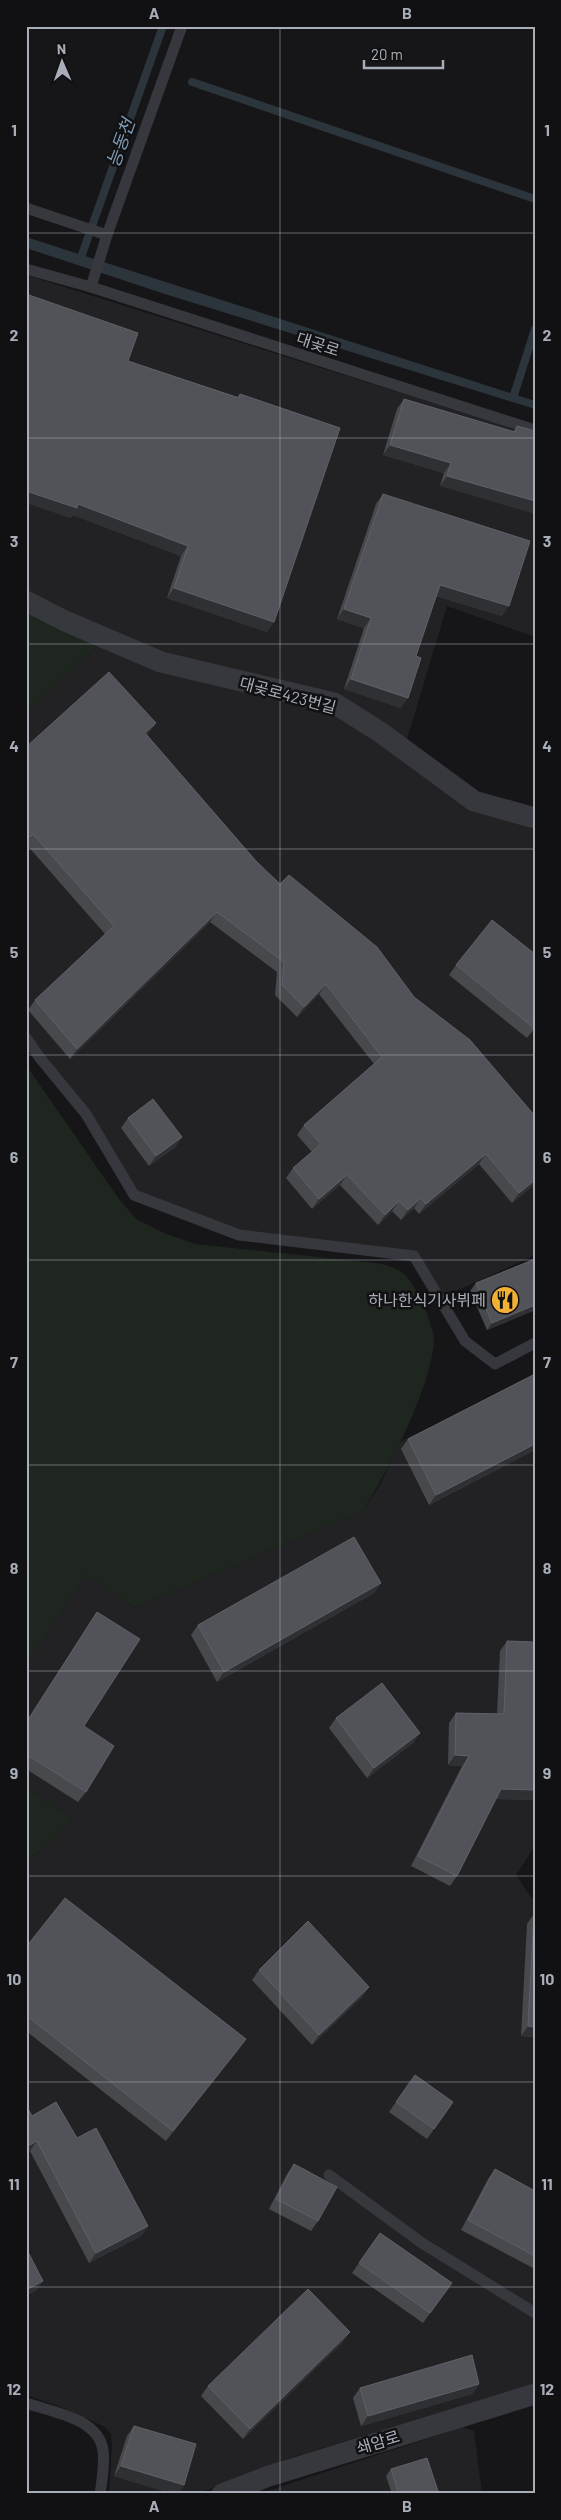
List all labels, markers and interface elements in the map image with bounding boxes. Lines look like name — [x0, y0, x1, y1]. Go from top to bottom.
text: A — [149, 3, 160, 22]
text: B — [402, 3, 412, 22]
north arrow — [38, 38, 88, 88]
scale bar — [364, 38, 442, 70]
text: N — [57, 40, 66, 57]
text: 20 m — [371, 45, 403, 63]
water label: 능동천 — [101, 113, 140, 170]
text: 1 — [11, 120, 17, 139]
text: 1 — [544, 120, 550, 139]
text: 2 — [10, 325, 19, 344]
text: 2 — [543, 325, 552, 344]
street label: 대곶로 — [294, 328, 342, 359]
text: 3 — [10, 531, 18, 550]
text: 3 — [543, 531, 551, 550]
street label: 대곶로423번길 — [238, 673, 338, 717]
text: 4 — [9, 736, 19, 755]
text: 4 — [542, 736, 552, 755]
text: 5 — [10, 942, 19, 961]
text: 5 — [543, 942, 552, 961]
text: 6 — [10, 1147, 19, 1166]
text: 6 — [543, 1147, 552, 1166]
restaurant icon: 하나한식기사뷔페 — [490, 1285, 520, 1315]
place label: 하나한식기사뷔페 — [368, 1290, 486, 1309]
text: 7 — [10, 1352, 18, 1371]
text: 7 — [543, 1352, 551, 1371]
text: 8 — [10, 1558, 19, 1577]
text: 8 — [543, 1558, 552, 1577]
text: 9 — [10, 1763, 18, 1782]
text: 9 — [543, 1763, 551, 1782]
text: 10 — [7, 1969, 21, 1988]
text: 10 — [540, 1969, 554, 1988]
text: 11 — [8, 2174, 20, 2193]
text: 11 — [541, 2174, 553, 2193]
text: 12 — [7, 2379, 21, 2398]
text: 12 — [540, 2379, 554, 2398]
street label: 쇄암로 — [354, 2426, 402, 2457]
text: A — [149, 2496, 160, 2515]
text: B — [402, 2496, 412, 2515]

